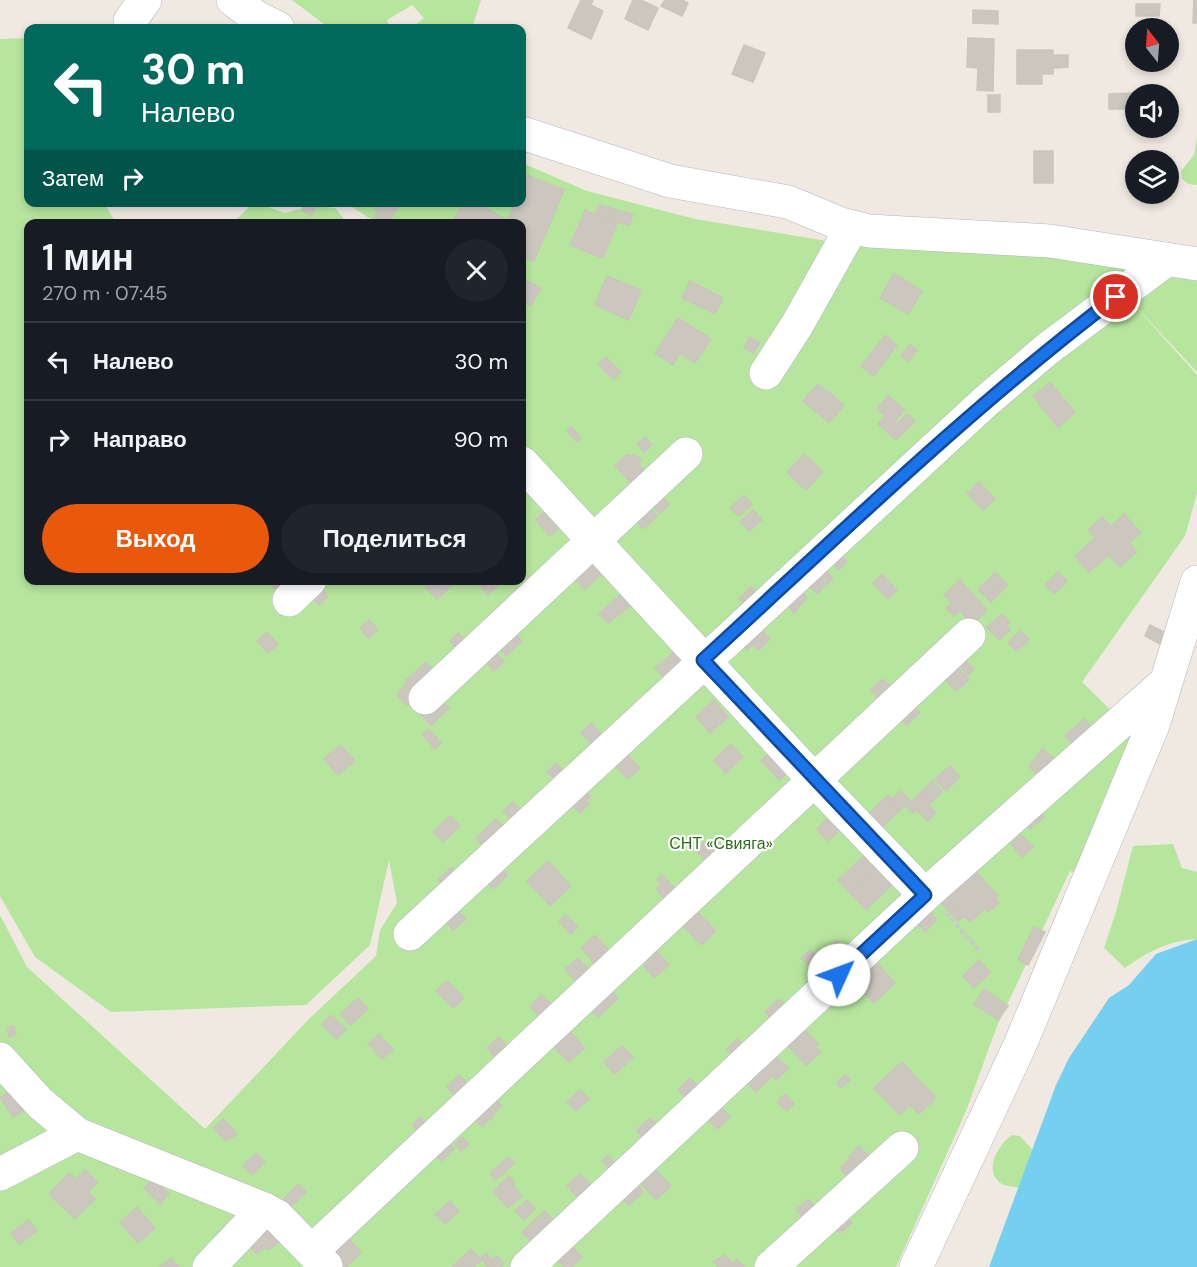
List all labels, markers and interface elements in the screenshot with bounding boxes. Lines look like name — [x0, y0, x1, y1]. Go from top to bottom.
north arrow — [1125, 18, 1179, 72]
map controls — [1125, 18, 1179, 204]
text: 30 m — [141, 42, 245, 97]
icon: left — [42, 48, 120, 126]
button: sound — [1125, 84, 1179, 138]
text: Налево — [141, 95, 235, 130]
button: layers — [1125, 150, 1179, 204]
icon: right — [116, 162, 149, 195]
text: Затем — [42, 164, 104, 193]
text: 1 мин — [42, 234, 134, 281]
button: close — [445, 239, 508, 302]
pin — [1090, 271, 1141, 322]
text: 270 m · 07:45 — [42, 280, 167, 306]
icon: arrive — [1099, 280, 1132, 313]
icon: left — [42, 345, 75, 378]
text: Налево — [93, 347, 174, 376]
text: 30 m — [454, 347, 508, 376]
icon: right — [42, 423, 75, 456]
text: Направо — [93, 425, 187, 454]
text: 90 m — [454, 425, 508, 454]
button: Выход — [42, 504, 269, 573]
button: Поделиться — [281, 504, 508, 573]
park label: СНТ «Свияга» — [669, 833, 773, 854]
position arrow — [807, 943, 871, 1007]

